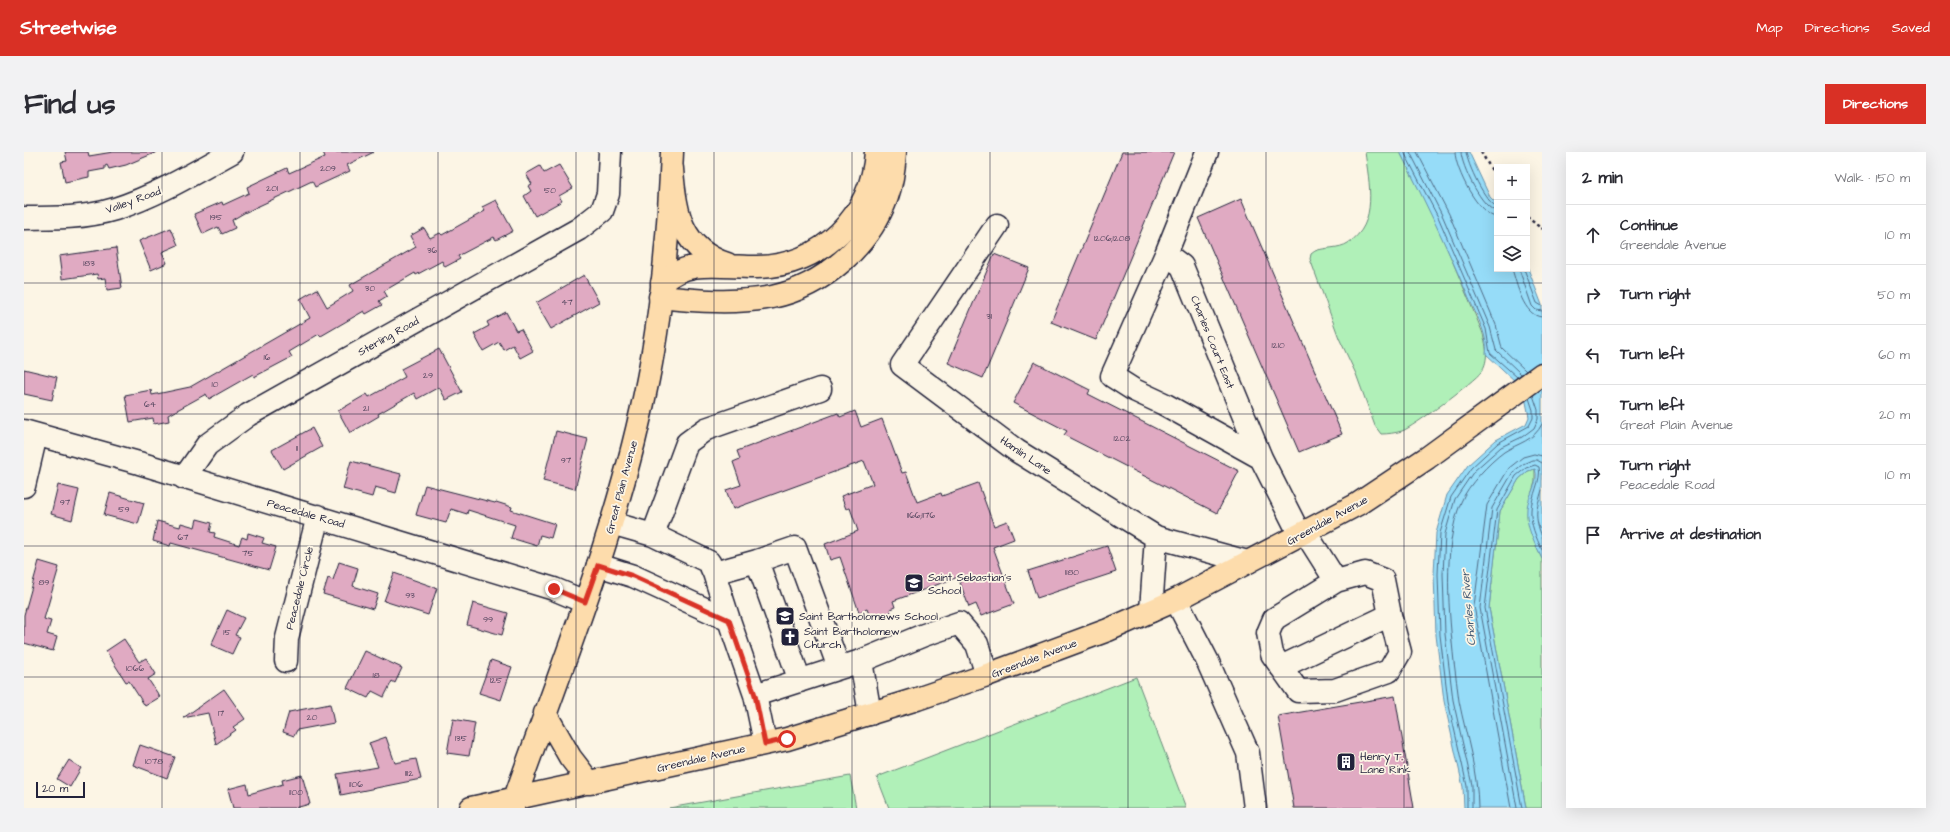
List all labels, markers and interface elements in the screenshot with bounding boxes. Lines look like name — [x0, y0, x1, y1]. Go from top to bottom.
text: Streetwise — [20, 15, 117, 42]
text: Map — [1756, 18, 1783, 38]
text: Directions — [1805, 18, 1870, 38]
text: Saved — [1892, 18, 1930, 38]
button: Directions — [1825, 84, 1926, 124]
text: Find us — [24, 85, 115, 124]
house number: 209 — [320, 162, 336, 175]
map controls — [1494, 164, 1530, 272]
button: + — [1494, 164, 1530, 200]
text: 2 min — [1582, 166, 1623, 190]
text: Walk · 150 m — [1835, 169, 1910, 187]
house number: 201 — [266, 182, 278, 195]
street label: Valley Road — [104, 183, 163, 218]
house number: 50 — [544, 184, 556, 197]
button: − — [1494, 200, 1530, 236]
house number: 195 — [210, 211, 223, 224]
text: Continue — [1620, 215, 1678, 236]
icon: ahead — [1582, 224, 1604, 246]
text: 10 m — [1885, 226, 1910, 244]
house number: 1206;1208 — [1094, 232, 1130, 245]
button: layers — [1494, 236, 1530, 272]
text: Greendale Avenue — [1620, 236, 1727, 254]
house number: 36 — [427, 244, 437, 257]
house number: 183 — [83, 257, 95, 270]
house number: 30 — [365, 282, 375, 295]
icon: right — [1582, 284, 1604, 306]
text: Turn right — [1620, 284, 1691, 305]
text: 50 m — [1877, 286, 1910, 304]
street label: Charles Court East — [1187, 293, 1238, 391]
house number: 47 — [561, 296, 573, 309]
house number: 31 — [986, 310, 992, 323]
street label: Sterling Road — [355, 313, 422, 360]
house number: 1210 — [1271, 339, 1285, 352]
icon: left — [1582, 344, 1604, 366]
text: Turn left — [1620, 344, 1684, 365]
text: 60 m — [1878, 346, 1910, 364]
house number: 16 — [264, 351, 271, 364]
house number: 29 — [423, 369, 433, 382]
house number: 10 — [212, 378, 219, 391]
text: Turn left — [1620, 395, 1684, 416]
house number: 64 — [144, 398, 156, 411]
house number: 21 — [363, 402, 369, 415]
icon: left — [1582, 404, 1604, 426]
text: 20 m — [1879, 406, 1910, 424]
text: Great Plain Avenue — [1620, 416, 1733, 434]
house number: 1202 — [1113, 432, 1131, 445]
street label: Hamlin Lane — [997, 433, 1054, 478]
street label: Great Plain Avenue — [602, 439, 641, 535]
house number: 11 — [296, 442, 298, 455]
house number: 97 — [561, 454, 572, 467]
text: Turn right — [1620, 455, 1691, 476]
icon: right — [1582, 464, 1604, 486]
text: 10 m — [1885, 466, 1910, 484]
text: Peacedale Road — [1620, 476, 1715, 494]
street label: Greendale Avenue — [1284, 492, 1370, 549]
street label: Peacedale Road — [265, 495, 347, 532]
house number: 97 — [60, 496, 71, 509]
house number: 59 — [118, 503, 130, 516]
house number: 1166;1176 — [907, 509, 935, 522]
icon: arrive — [1582, 524, 1604, 546]
text: Arrive at destination — [1620, 524, 1761, 545]
house number: 67 — [177, 531, 189, 544]
street label: Peacedale Circle — [282, 545, 317, 631]
house number: 75 — [242, 547, 255, 560]
house number: 1180 — [1065, 566, 1079, 579]
water label: Charles River — [1457, 568, 1480, 647]
place label: Saint Sebastian's School — [928, 570, 1012, 598]
school or university icon: Saint Sebastian's School — [903, 572, 925, 594]
house number: 89 — [39, 576, 49, 589]
route end — [545, 580, 563, 598]
house number: 93 — [405, 589, 415, 602]
school or university icon: Saint Bartholomews School — [774, 605, 796, 627]
place label: Saint Bartholomews School — [799, 609, 938, 624]
house number: 99 — [483, 613, 493, 626]
place label: Saint Bartholomew Church — [804, 624, 900, 652]
house number: 15 — [223, 626, 231, 639]
church icon: Saint Bartholomew Church — [779, 626, 801, 648]
street label: Greendale Avenue — [989, 635, 1079, 682]
house number: 1066 — [126, 662, 144, 675]
house number: 18 — [373, 669, 380, 682]
house number: 125 — [490, 674, 503, 687]
house number: 17 — [218, 707, 225, 720]
house number: 20 — [307, 711, 318, 724]
route start — [778, 730, 796, 748]
house number: 135 — [455, 732, 468, 745]
street label: Greendale Avenue — [656, 741, 747, 776]
place label: Henry T. Lane Rink — [1360, 749, 1411, 777]
building icon: Henry T. Lane Rink — [1335, 751, 1357, 773]
house number: 1078 — [145, 755, 163, 768]
house number: 1112 — [405, 767, 414, 780]
house number: 1106 — [349, 778, 363, 791]
scale bar — [36, 780, 85, 799]
text: 20 m — [42, 781, 68, 796]
house number: 1100 — [289, 786, 303, 799]

